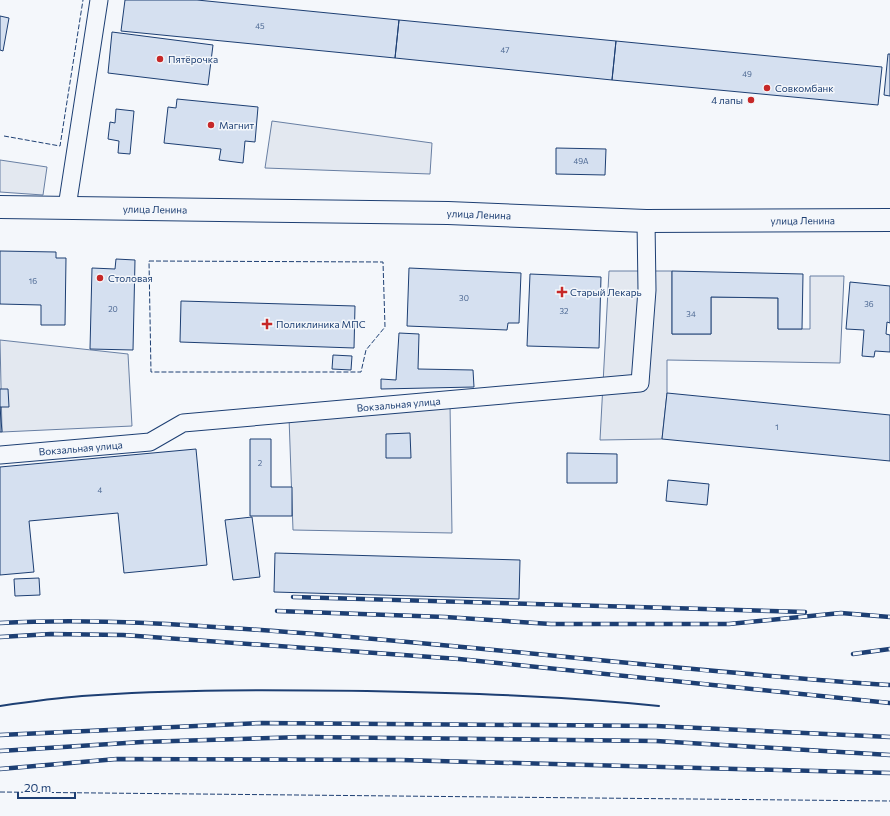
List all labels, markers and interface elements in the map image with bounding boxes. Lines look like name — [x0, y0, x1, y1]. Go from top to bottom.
house number: 45 — [255, 21, 265, 31]
house number: 47 — [501, 45, 509, 55]
place label: Пятёрочка — [168, 53, 218, 65]
marker: Пятёрочка — [155, 54, 165, 64]
house number: 49 — [742, 69, 752, 79]
place label: Совкомбанк — [775, 82, 834, 94]
marker: Совкомбанк — [762, 83, 772, 93]
place label: 4 лапы — [711, 94, 743, 106]
marker: 4 лапы — [746, 95, 756, 105]
place label: Магнит — [219, 119, 254, 131]
marker: Магнит — [206, 120, 216, 130]
house number: 49А — [574, 156, 589, 166]
street label: улица Ленина — [123, 203, 187, 216]
street label: улица Ленина — [446, 207, 511, 222]
street label: улица Ленина — [771, 214, 835, 226]
place label: Столовая — [108, 272, 153, 284]
marker: Столовая — [95, 273, 105, 283]
house number: 16 — [29, 276, 37, 286]
place label: Старый Лекарь — [570, 286, 642, 298]
marker: Старый Лекарь — [557, 287, 567, 297]
house number: 30 — [459, 293, 469, 303]
house number: 36 — [864, 299, 874, 309]
house number: 20 — [108, 304, 118, 314]
house number: 32 — [560, 306, 569, 316]
house number: 34 — [686, 309, 696, 319]
marker: Поликлиника МПС — [261, 318, 273, 330]
place label: Поликлиника МПС — [276, 318, 366, 330]
street label: Вокзальная улица — [356, 394, 441, 414]
house number: 1 — [775, 422, 779, 432]
street label: Вокзальная улица — [38, 438, 123, 458]
house number: 2 — [258, 458, 263, 468]
house number: 4 — [98, 485, 103, 495]
scale bar — [18, 774, 75, 800]
text: 20 m — [24, 780, 51, 794]

